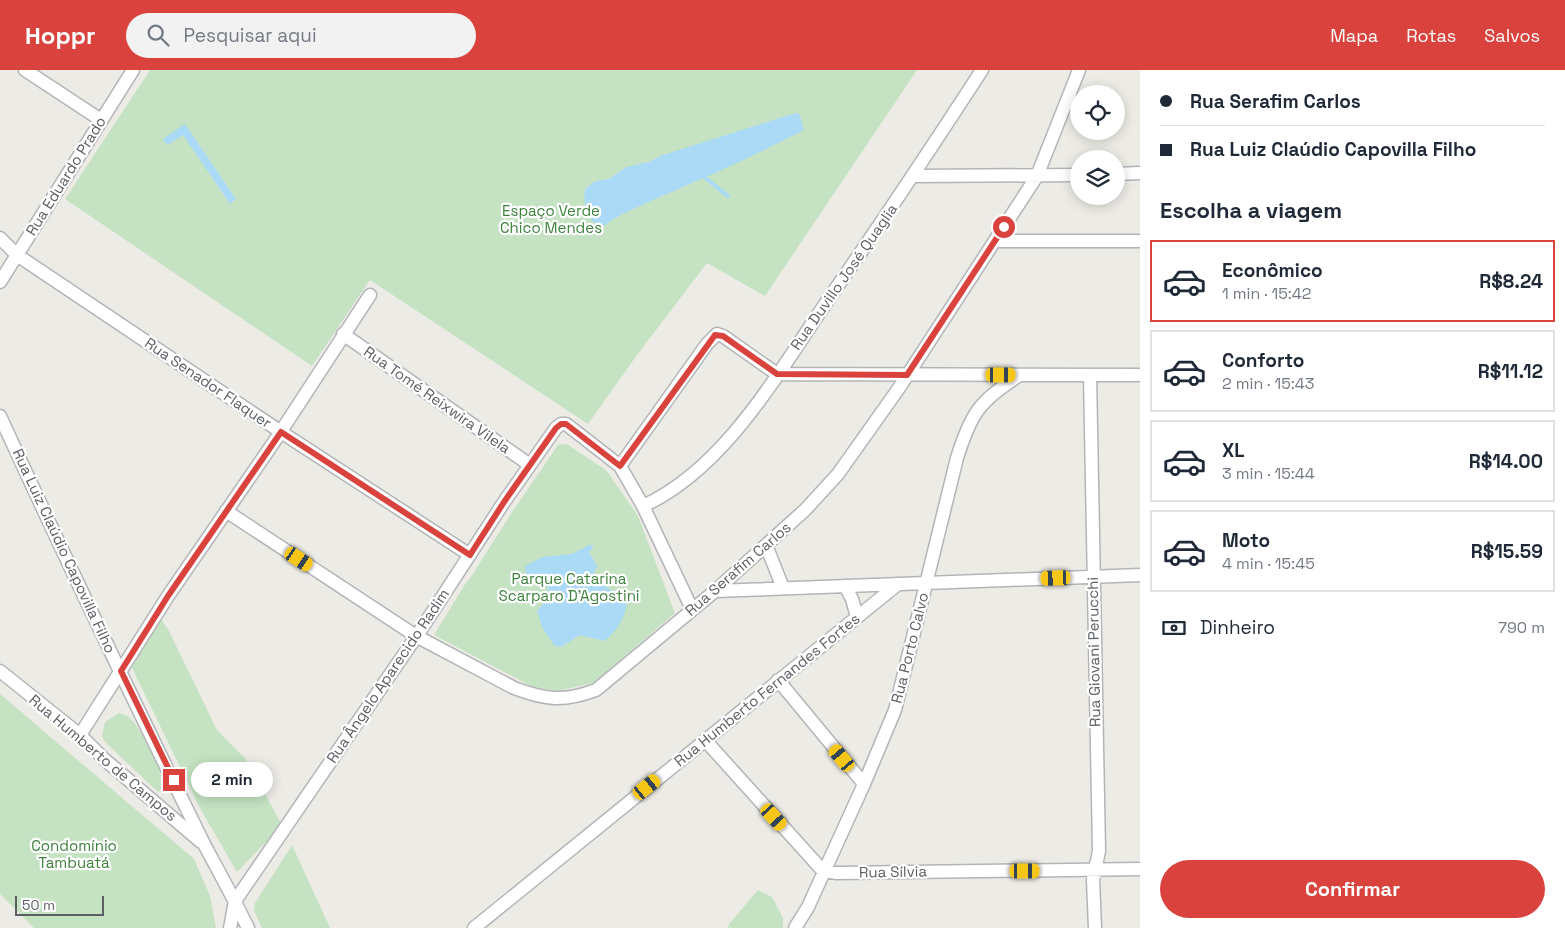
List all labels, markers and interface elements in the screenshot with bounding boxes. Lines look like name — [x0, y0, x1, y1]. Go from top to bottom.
search box — [126, 13, 476, 58]
text: Hoppr — [25, 20, 96, 51]
icon: search — [144, 21, 172, 49]
text: Pesquisar aqui — [184, 23, 317, 48]
text: Mapa — [1330, 24, 1378, 47]
text: Rotas — [1406, 24, 1456, 47]
text: Salvos — [1484, 24, 1540, 47]
map controls — [1070, 85, 1125, 205]
button: locate — [1070, 85, 1125, 140]
text: Rua Serafim Carlos — [1190, 89, 1361, 114]
street label: Rua Eduardo Prado — [21, 113, 110, 239]
text: Rua Luiz Claúdio Capovilla Filho — [1190, 137, 1476, 162]
button: layers — [1070, 150, 1125, 205]
text: Escolha a viagem — [1160, 196, 1342, 224]
street label: Rua Duvillo José Quaglia — [786, 200, 902, 353]
park label: Espaço Verde Chico Mendes — [500, 201, 602, 237]
route start — [993, 216, 1015, 238]
text: Econômico — [1222, 258, 1323, 283]
icon: car — [1162, 259, 1207, 304]
text: R$8.24 — [1479, 269, 1543, 294]
text: 1 min · 15:42 — [1222, 283, 1311, 304]
street label: Rua Senador Flaquer — [141, 333, 276, 432]
street label: Rua Tomé Reixwira Vilela — [360, 342, 515, 458]
text: Conforto — [1222, 348, 1304, 373]
icon: car — [1162, 349, 1207, 394]
text: R$11.12 — [1478, 359, 1543, 384]
car — [986, 368, 1016, 383]
text: 2 min · 15:43 — [1222, 373, 1314, 394]
text: XL — [1222, 438, 1245, 463]
icon: car — [1162, 439, 1207, 484]
street label: Rua Luiz Claúdio Capovilla Filho — [9, 445, 120, 656]
text: R$14.00 — [1469, 449, 1543, 474]
text: 3 min · 15:44 — [1222, 463, 1315, 484]
street label: Rua Serafim Carlos — [681, 517, 795, 620]
text: Moto — [1222, 528, 1270, 553]
icon: car — [1162, 529, 1207, 574]
text: R$15.59 — [1471, 539, 1543, 564]
car — [282, 544, 315, 574]
text: 4 min · 15:45 — [1222, 553, 1315, 574]
park label: Parque Catarina Scarparo D'Agostini — [498, 569, 640, 605]
car — [1040, 570, 1071, 586]
street label: Rua Giovani Perucchi — [1083, 577, 1104, 727]
street label: Rua Ângelo Aparecido Radim — [322, 585, 453, 767]
street label: Rua Porto Calvo — [887, 590, 932, 705]
street label: Rua Humberto Fernandes Fortes — [670, 609, 863, 770]
icon: cash — [1160, 614, 1188, 642]
text: Dinheiro — [1200, 615, 1275, 640]
text: 790 m — [1498, 617, 1545, 638]
street label: Rua Humberto de Campos — [25, 690, 181, 825]
car — [826, 742, 857, 774]
callout: 2 min — [192, 762, 274, 798]
route end — [163, 769, 185, 791]
text: 2 min — [211, 769, 253, 790]
car — [630, 772, 663, 802]
car — [758, 801, 789, 833]
park label: Condomínio Tambuatá — [31, 836, 117, 872]
button: Confirmar — [1160, 860, 1545, 918]
street label: Rua Sílvia — [859, 861, 928, 882]
car — [1010, 864, 1040, 879]
scale bar — [15, 893, 104, 916]
text: 50 m — [22, 896, 55, 914]

